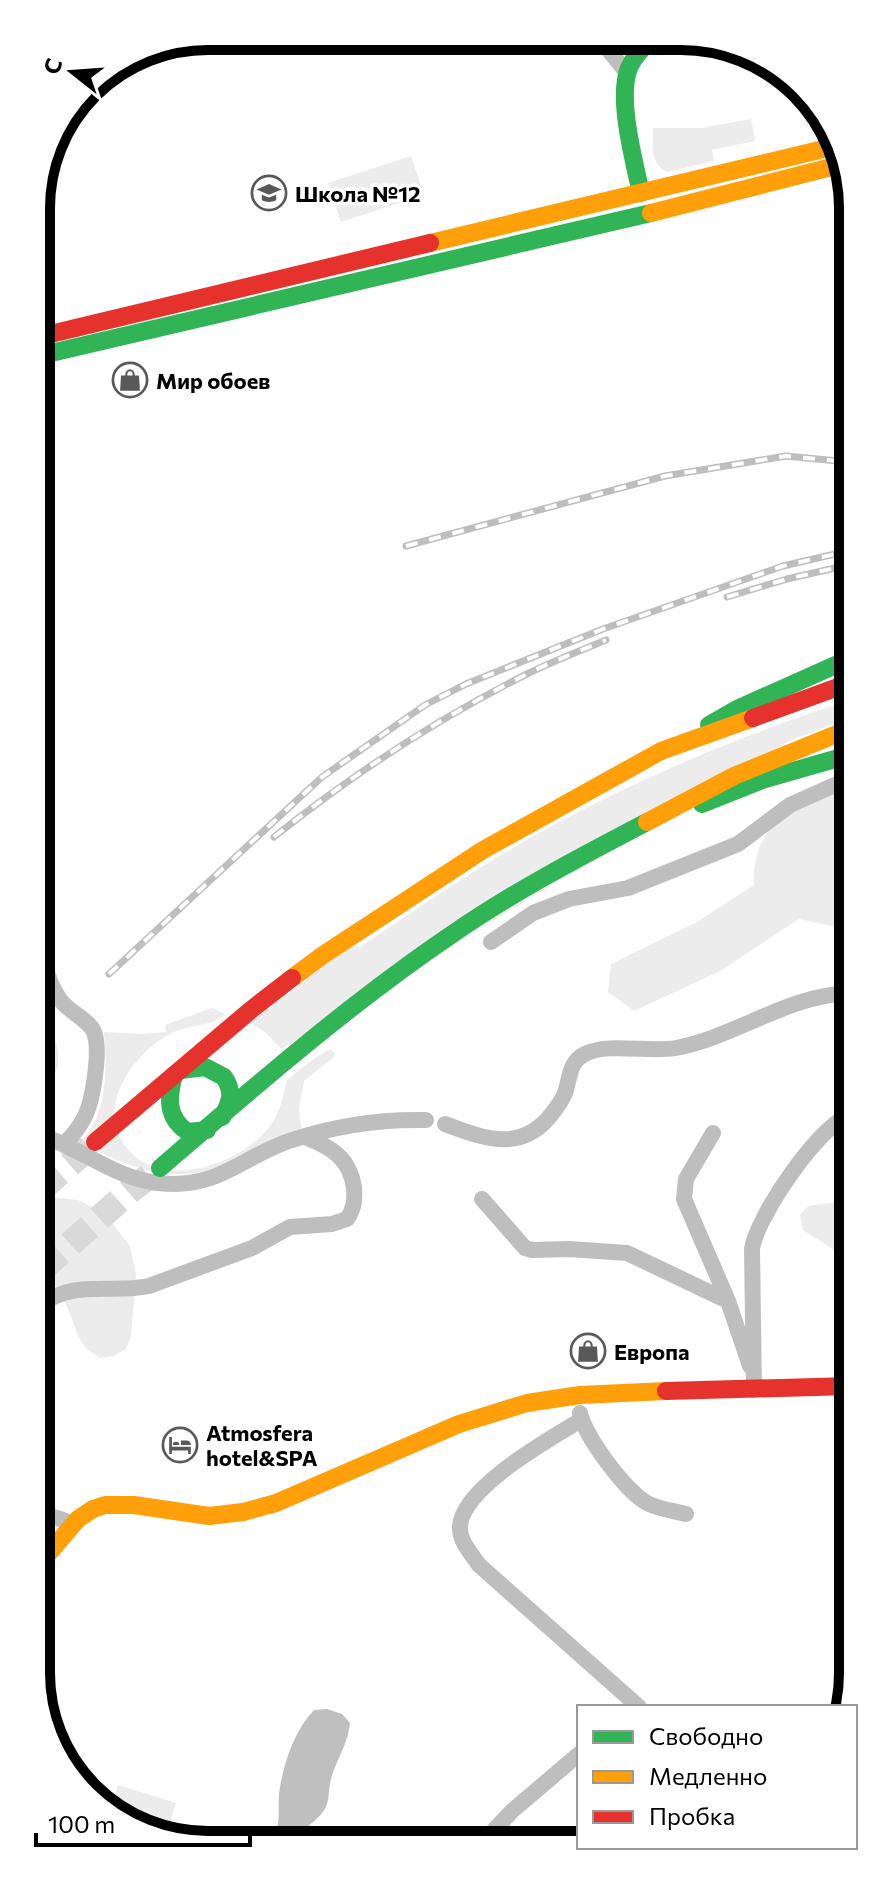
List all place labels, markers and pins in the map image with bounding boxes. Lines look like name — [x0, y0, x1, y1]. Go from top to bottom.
school or university icon: Школа №12 — [250, 174, 288, 212]
place label: Школа №12 — [295, 180, 421, 207]
shop icon: Мир обоев — [111, 361, 149, 399]
place label: Мир обоев — [156, 367, 270, 394]
shop icon: Европа — [569, 1332, 607, 1370]
place label: Европа — [614, 1338, 689, 1365]
place label: Atmosfera hotel&SPA — [206, 1419, 318, 1471]
hotel icon: Atmosfera hotel&SPA — [161, 1426, 199, 1464]

